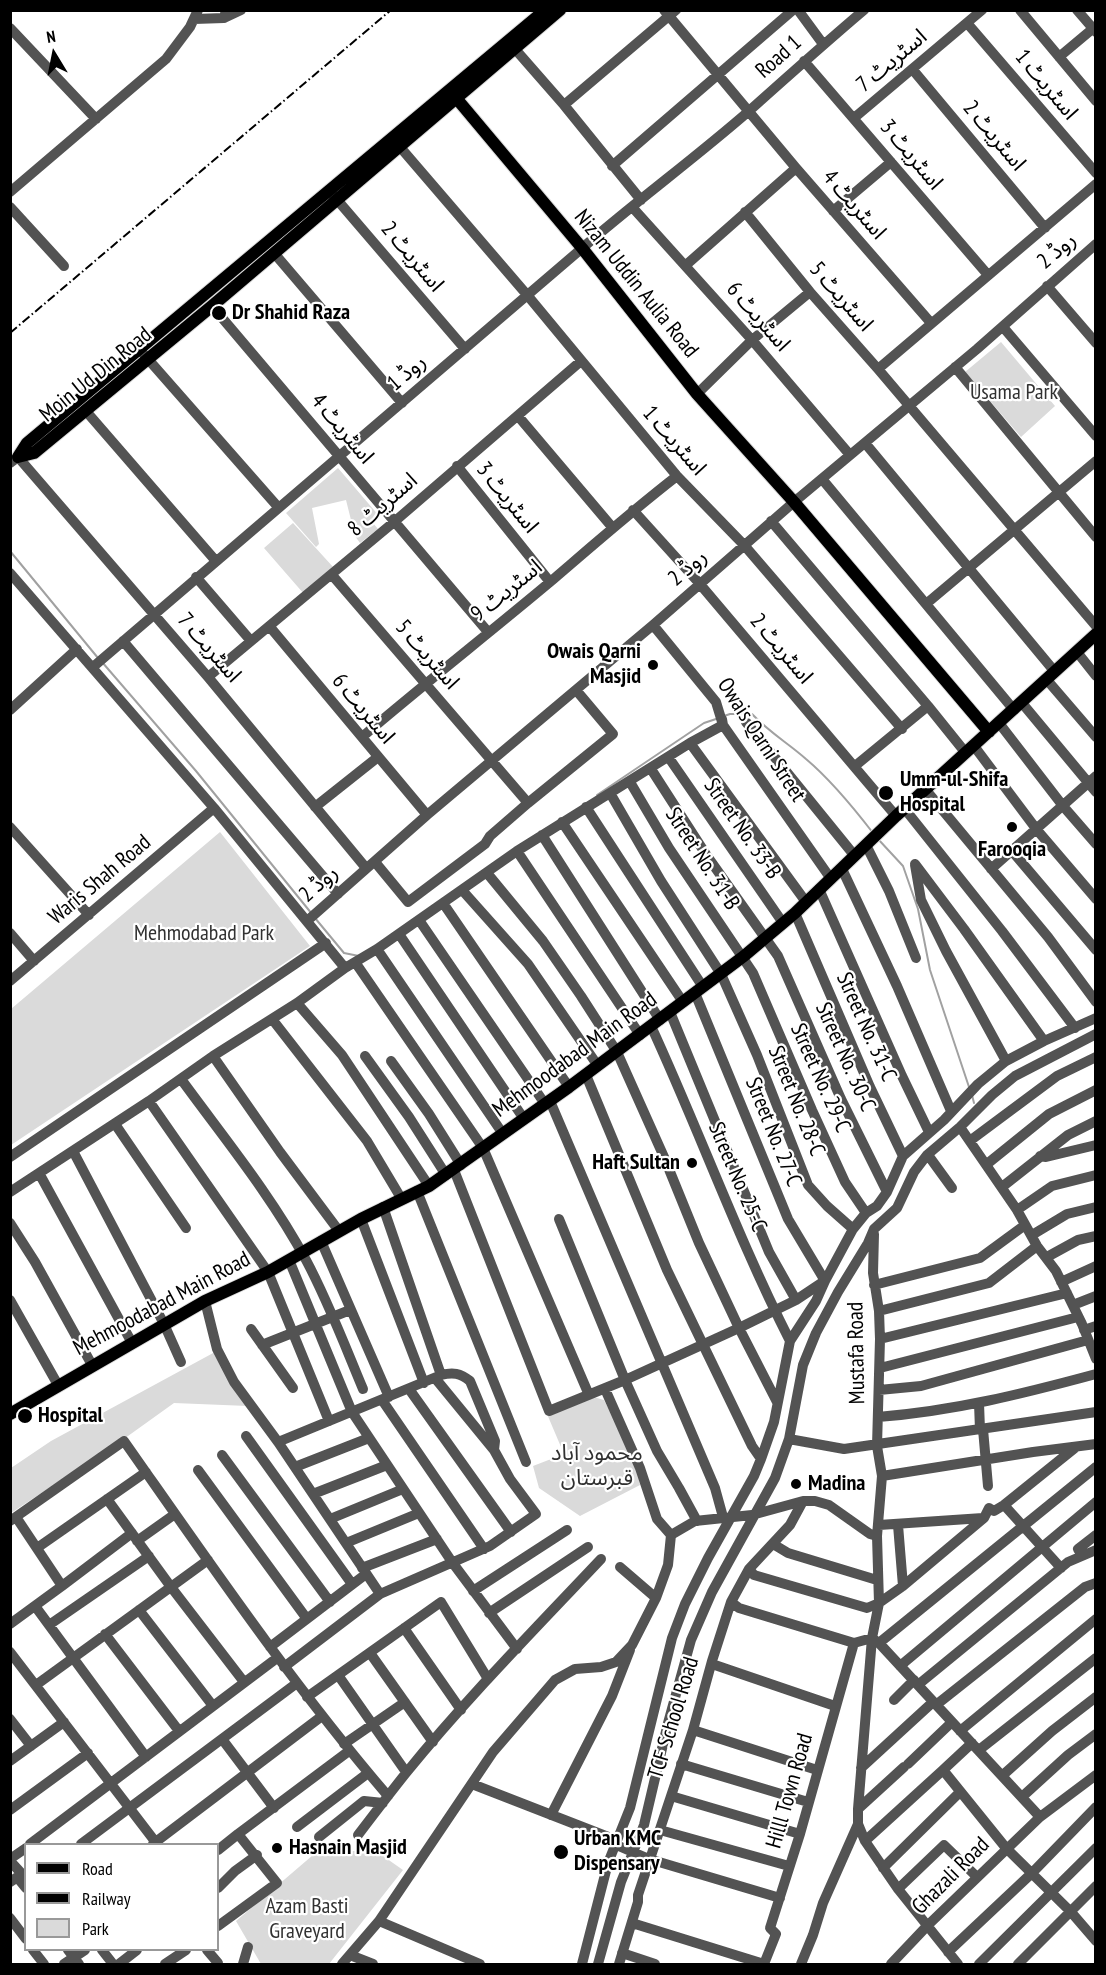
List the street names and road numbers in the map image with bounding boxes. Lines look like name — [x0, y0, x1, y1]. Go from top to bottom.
street label: اسٹریٹ 7 — [851, 24, 933, 98]
street label: Road 1 — [751, 30, 807, 84]
street label: اسٹریٹ 1 — [1009, 44, 1083, 126]
street label: اسٹریٹ 2 — [957, 95, 1031, 177]
street label: اسٹریٹ 3 — [874, 114, 948, 196]
street label: اسٹریٹ 4 — [817, 165, 891, 245]
street label: Nizam Uddin Aulia Road — [568, 205, 704, 363]
street label: اسٹریٹ 2 — [375, 216, 449, 298]
street label: روڈ 2 — [1032, 227, 1082, 275]
street label: اسٹریٹ 5 — [804, 257, 878, 337]
street label: اسٹریٹ 6 — [721, 277, 795, 357]
street label: Moin Ud Din Road — [35, 322, 157, 428]
street label: روڈ 1 — [382, 349, 432, 397]
street label: اسٹریٹ 4 — [305, 388, 379, 470]
street label: اسٹریٹ 1 — [637, 401, 711, 481]
street label: اسٹریٹ 3 — [470, 457, 544, 539]
street label: اسٹریٹ 8 — [343, 468, 423, 542]
street label: روڈ 2 — [663, 544, 713, 592]
street label: اسٹریٹ 9 — [466, 554, 548, 628]
street label: اسٹریٹ 7 — [172, 608, 246, 688]
street label: اسٹریٹ 2 — [744, 608, 818, 690]
street label: اسٹریٹ 5 — [390, 615, 464, 695]
street label: اسٹریٹ 6 — [326, 668, 400, 750]
street label: Owais Qarni Street — [711, 673, 811, 807]
street label: Street No. 33-B — [698, 774, 786, 884]
street label: Street No. 31-B — [659, 803, 745, 915]
street label: Waris Shah Road — [43, 830, 157, 930]
street label: روڈ 2 — [294, 860, 344, 908]
street label: Street No. 31-C — [830, 968, 902, 1086]
street label: Mehmoodabad Main Road — [488, 987, 662, 1123]
street label: Street No. 30-C — [809, 998, 881, 1116]
street label: Street No. 29-C — [784, 1019, 856, 1137]
street label: Street No. 28-C — [762, 1042, 830, 1160]
street label: Street No. 27-C — [739, 1074, 807, 1190]
street label: Street No. 25-C — [702, 1118, 772, 1236]
street label: Mehmoodabad Main Road — [69, 1246, 255, 1362]
street label: Mustafa Road — [843, 1302, 871, 1404]
street label: TCF School Road — [643, 1654, 705, 1782]
street label: Hilll Town Road — [761, 1730, 819, 1852]
street label: Ghazali Road — [907, 1832, 995, 1920]

